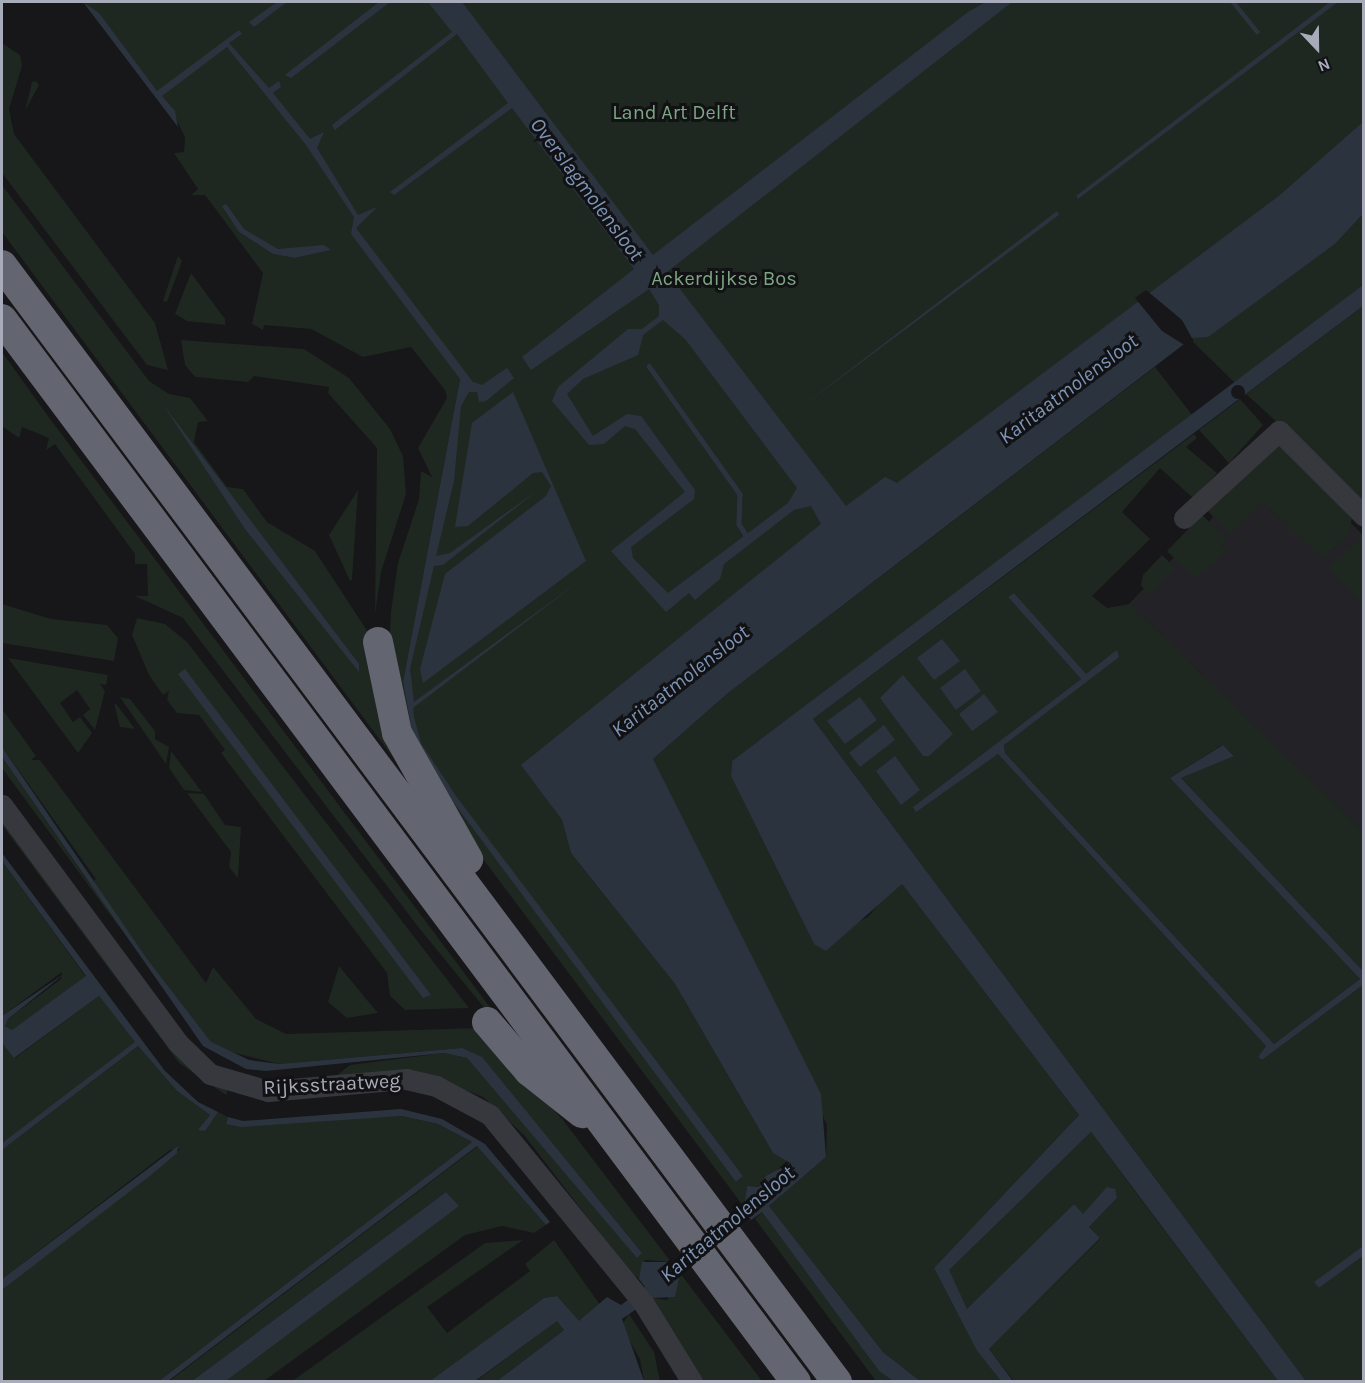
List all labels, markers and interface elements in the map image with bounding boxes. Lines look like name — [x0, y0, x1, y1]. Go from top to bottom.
north arrow — [1287, 18, 1347, 78]
text: N — [1315, 54, 1333, 76]
park label: Land Art Delft — [612, 100, 736, 124]
water label: Overslagmolensloot — [525, 113, 649, 265]
park label: Ackerdijkse Bos — [651, 266, 797, 290]
water label: Karitaatmolensloot — [993, 328, 1143, 450]
water label: Karitaatmolensloot — [606, 619, 754, 743]
street label: Rijksstraatweg — [263, 1068, 401, 1100]
water label: Karitaatmolensloot — [655, 1160, 799, 1288]

